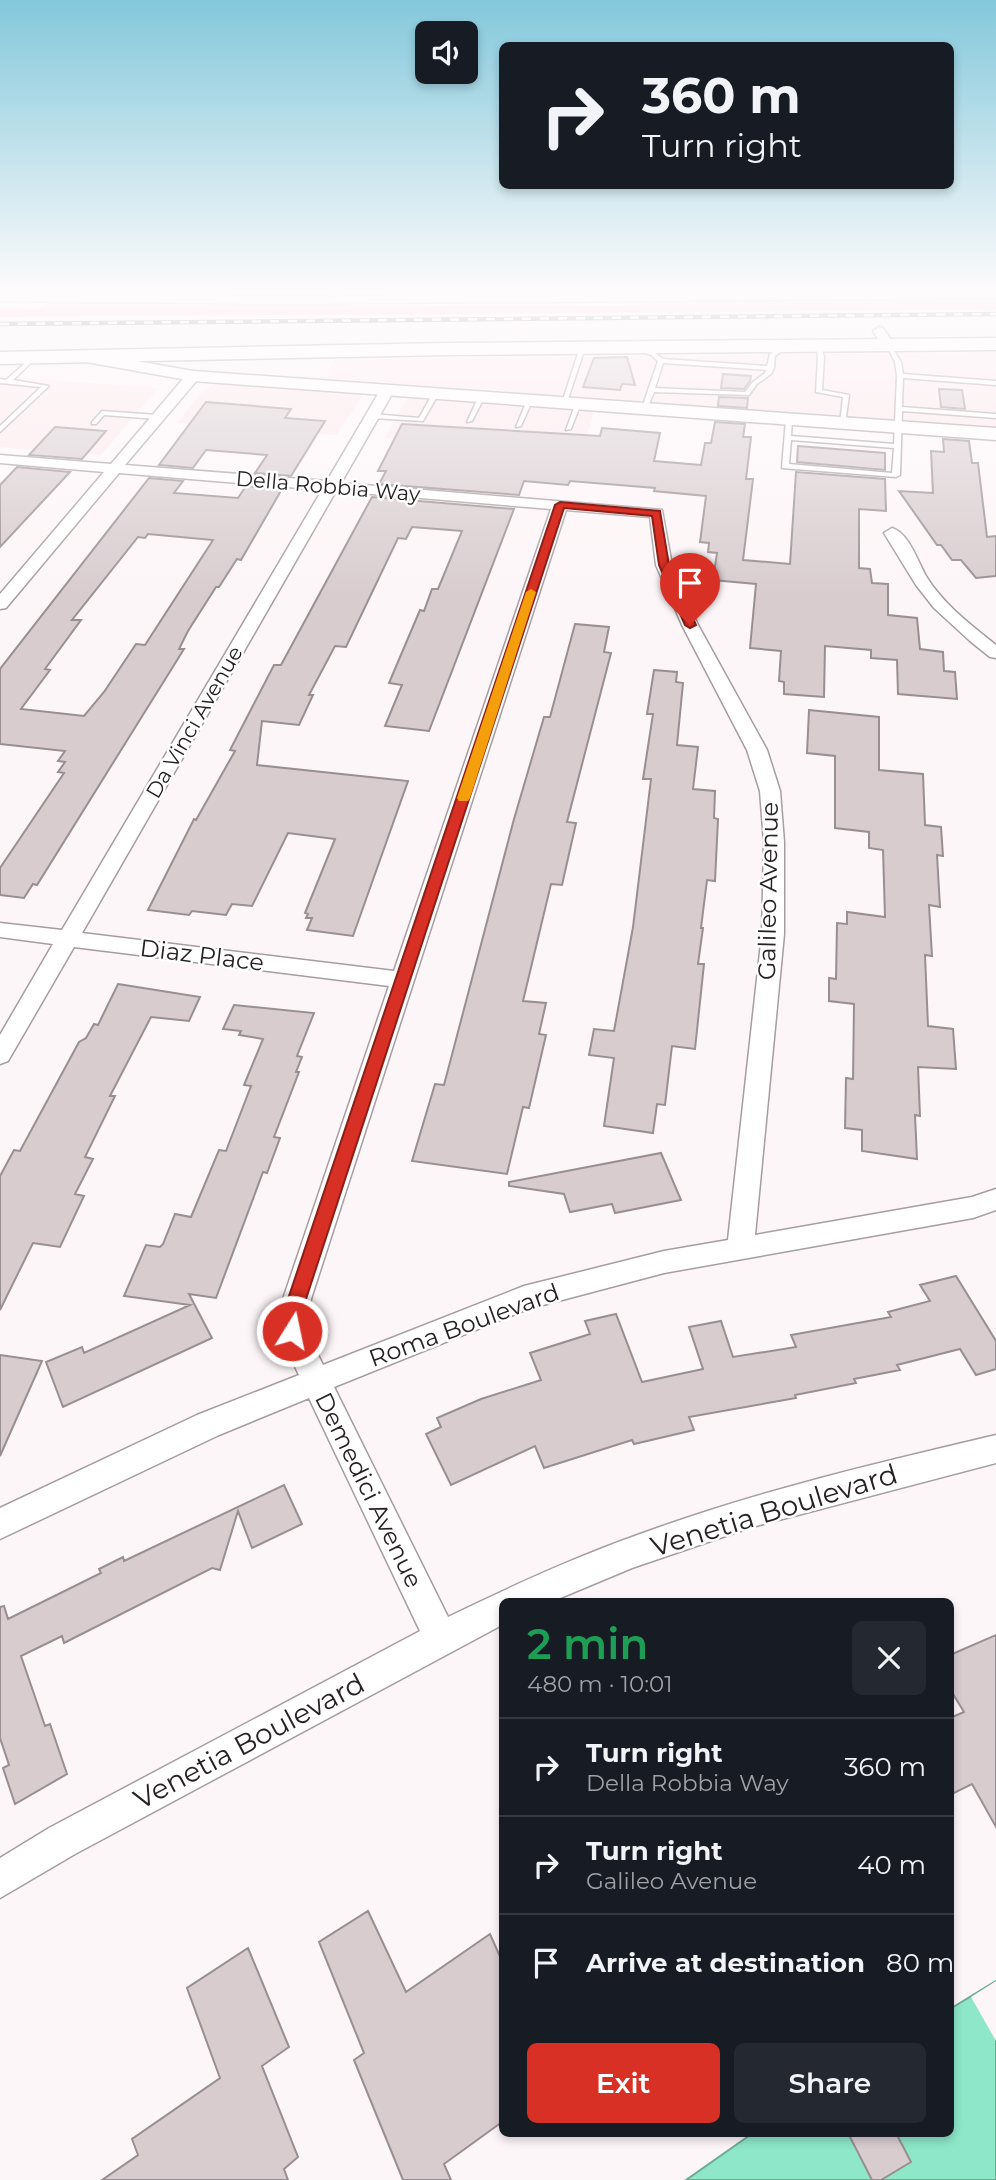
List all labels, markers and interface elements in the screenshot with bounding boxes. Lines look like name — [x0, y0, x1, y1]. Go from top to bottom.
map controls — [415, 21, 478, 84]
button: sound — [415, 21, 478, 84]
text: 360 m — [642, 66, 801, 125]
icon: right — [527, 70, 618, 161]
text: Turn right — [642, 126, 802, 165]
street label: Della Robbia Way — [235, 465, 422, 507]
pin — [660, 553, 720, 625]
icon: arrive — [671, 564, 709, 602]
street label: Da Vinci Avenue — [140, 642, 248, 802]
street label: Galileo Avenue — [752, 802, 784, 980]
street label: Diaz Place — [138, 933, 266, 977]
street label: Roma Boulevard — [365, 1277, 563, 1373]
position arrow — [255, 1294, 329, 1368]
street label: Demedici Avenue — [309, 1388, 429, 1592]
street label: Venetia Boulevard — [647, 1456, 901, 1564]
text: 2 min — [527, 1618, 648, 1670]
button: close — [852, 1621, 926, 1695]
street label: Venetia Boulevard — [128, 1666, 370, 1816]
text: 480 m · 10:01 — [527, 1670, 673, 1698]
text: Turn right — [586, 1737, 722, 1769]
icon: right — [527, 1748, 565, 1786]
text: 360 m — [844, 1751, 926, 1783]
text: Della Robbia Way — [586, 1769, 789, 1797]
text: Turn right — [586, 1835, 722, 1867]
icon: right — [527, 1846, 565, 1884]
text: 40 m — [857, 1849, 926, 1881]
text: Galileo Avenue — [586, 1867, 757, 1895]
icon: arrive — [527, 1944, 565, 1982]
text: Arrive at destination — [586, 1947, 865, 1979]
text: 80 m — [886, 1947, 954, 1979]
button: Exit — [527, 2043, 720, 2123]
button: Share — [734, 2043, 926, 2123]

